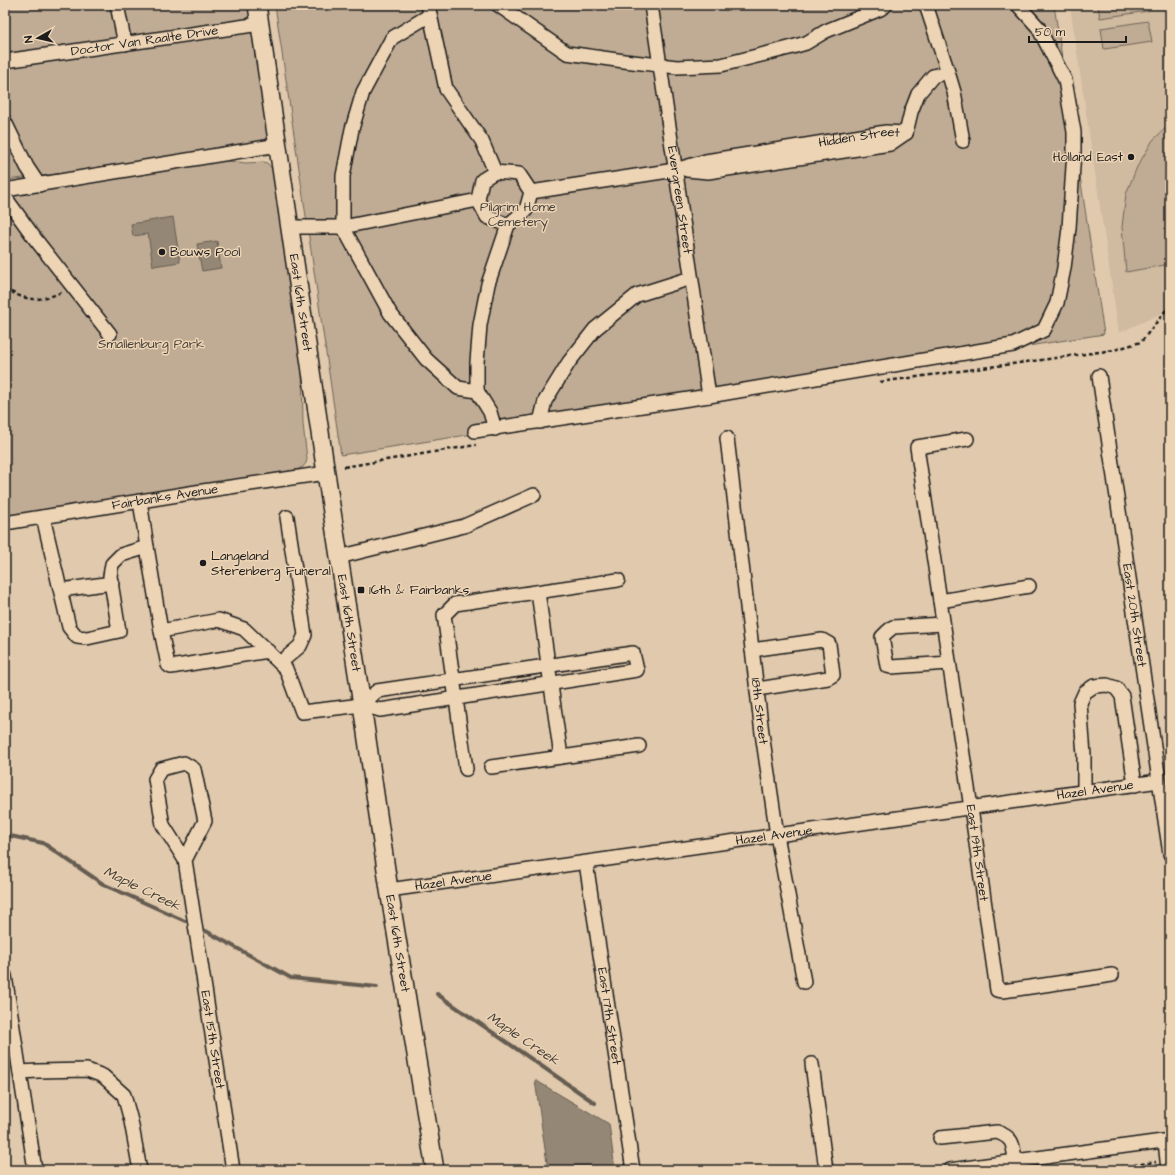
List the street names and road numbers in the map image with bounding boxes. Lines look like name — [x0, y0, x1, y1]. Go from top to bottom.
street label: Doctor Van Raalte Drive — [70, 21, 220, 60]
street label: Hidden Street — [817, 123, 901, 152]
street label: Evergreen Street — [663, 145, 697, 256]
street label: East 16th Street — [285, 253, 317, 353]
street label: Fairbanks Avenue — [111, 480, 219, 515]
street label: East 20th Street — [1118, 563, 1151, 669]
street label: East 16th Street — [333, 573, 366, 674]
street label: 18th Street — [747, 677, 773, 746]
street label: Hazel Avenue — [1055, 776, 1135, 804]
street label: East 19th Street — [962, 803, 993, 903]
street label: Hazel Avenue — [735, 821, 814, 850]
street label: Hazel Avenue — [414, 867, 493, 895]
street label: East 16th Street — [381, 894, 415, 994]
street label: East 17th Street — [593, 966, 626, 1067]
street label: East 15th Street — [196, 989, 229, 1091]

